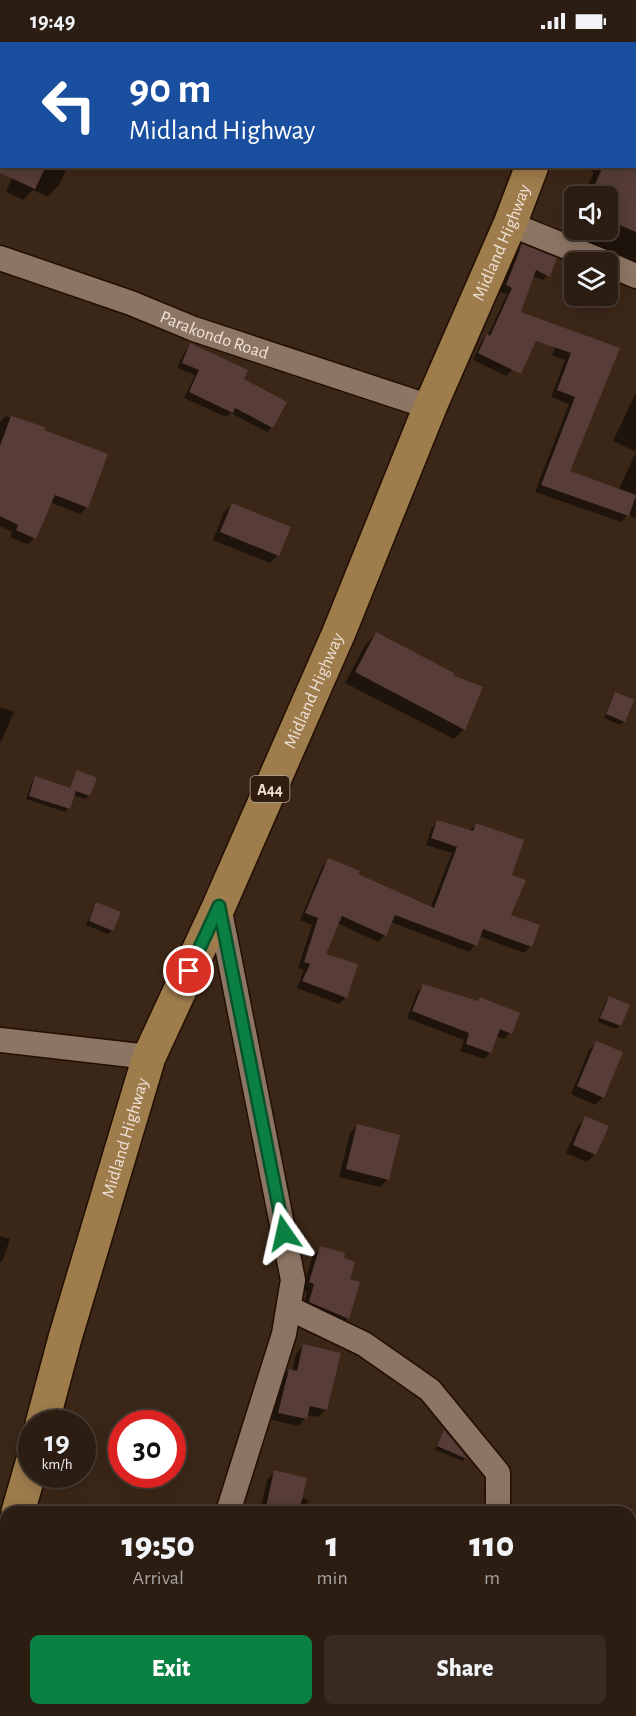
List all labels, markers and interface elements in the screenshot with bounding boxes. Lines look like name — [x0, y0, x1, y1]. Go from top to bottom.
text: 19:49 — [30, 10, 75, 32]
icon: left — [30, 66, 108, 144]
text: 90 m — [129, 68, 211, 110]
text: Midland Highway — [129, 117, 315, 144]
street label: Midland Highway — [470, 182, 534, 304]
map controls — [564, 186, 618, 306]
button: sound — [564, 186, 618, 240]
button: layers — [564, 252, 618, 306]
street label: Parakondo Road — [157, 308, 271, 363]
street label: Midland Highway — [281, 630, 348, 751]
road number: A44 — [250, 776, 290, 802]
pin — [163, 945, 214, 996]
icon: arrive — [172, 954, 205, 987]
street label: Midland Highway — [99, 1076, 152, 1200]
position arrow — [252, 1201, 316, 1265]
speed limit sign: 30 — [108, 1410, 186, 1488]
text: 19 — [44, 1427, 70, 1457]
text: km/h — [42, 1457, 72, 1472]
text: 19:50 — [122, 1527, 195, 1563]
text: 1 — [326, 1527, 339, 1563]
text: 110 — [469, 1527, 514, 1563]
text: Arrival — [133, 1568, 184, 1588]
text: min — [317, 1568, 348, 1588]
text: m — [484, 1568, 500, 1588]
button: Exit — [30, 1635, 312, 1704]
button: Share — [324, 1635, 606, 1704]

